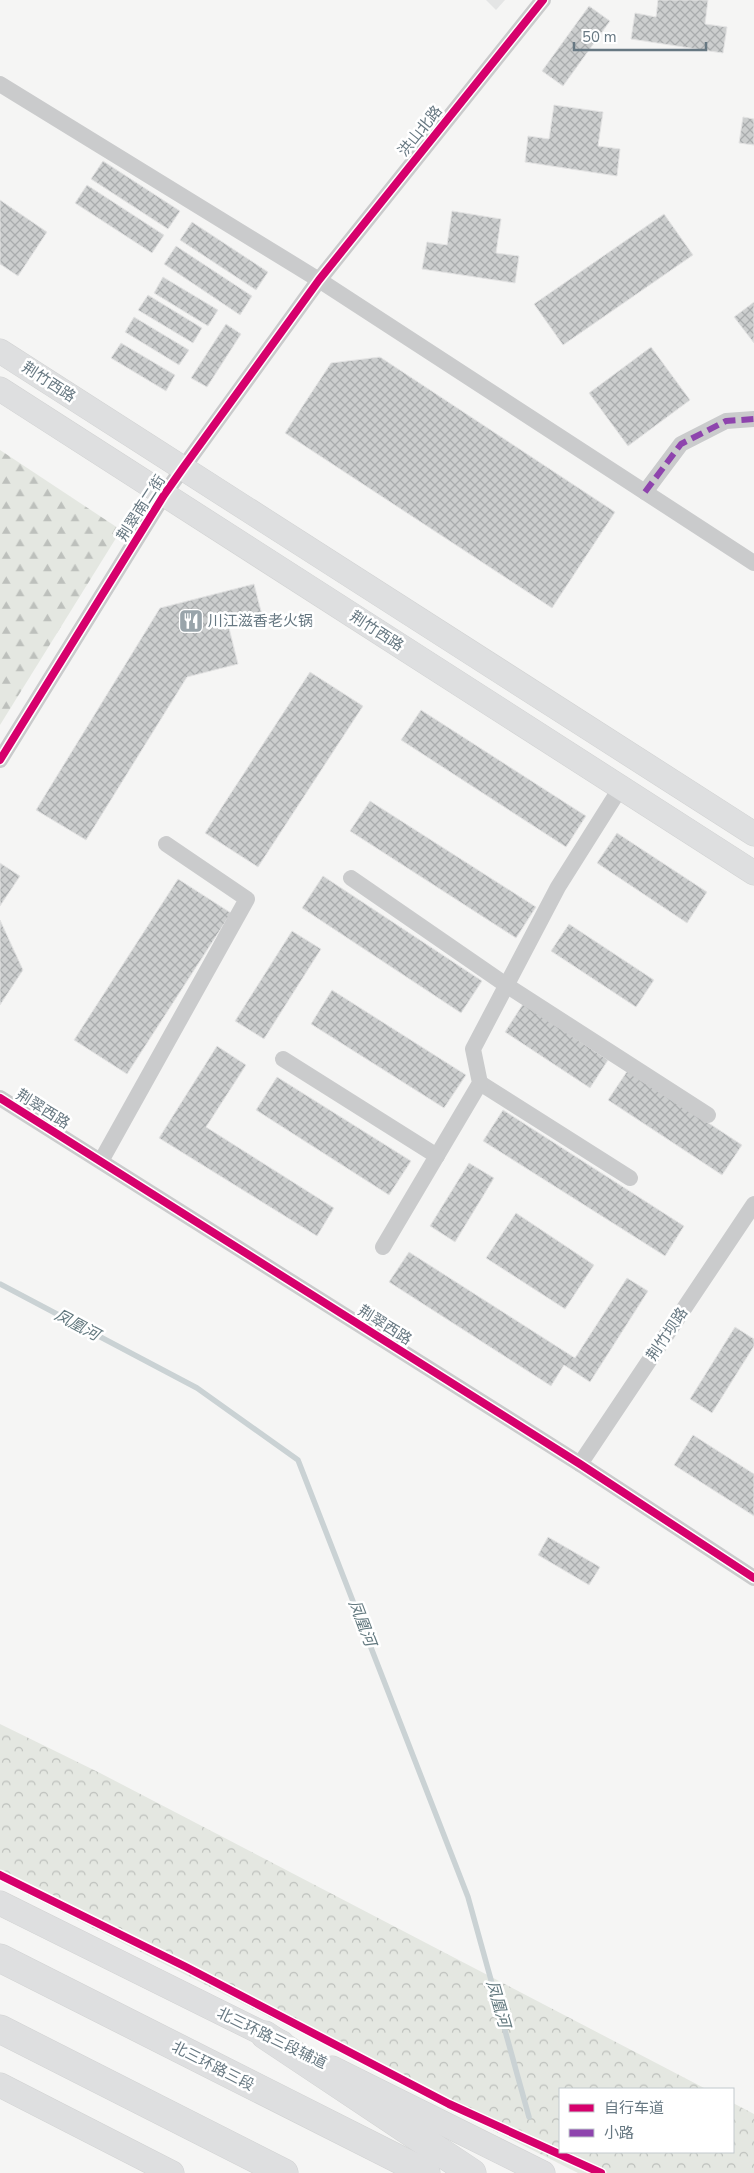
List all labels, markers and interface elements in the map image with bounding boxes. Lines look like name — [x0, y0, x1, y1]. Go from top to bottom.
scale bar — [574, 20, 706, 52]
text: 50 m — [582, 27, 617, 47]
street label: 洪山北路 — [393, 101, 447, 161]
street label: 荆竹西路 — [18, 357, 80, 407]
street label: 荆翠南二街 — [112, 471, 170, 545]
street label: 荆竹西路 — [346, 606, 408, 656]
restaurant icon: 川江滋香老火锅 — [178, 608, 204, 634]
place label: 川江滋香老火锅 — [208, 611, 313, 631]
street label: 荆翠西路 — [12, 1085, 74, 1133]
street label: 荆翠西路 — [354, 1301, 416, 1349]
water label: 凤凰河 — [51, 1304, 106, 1347]
street label: 荆竹坝路 — [642, 1304, 692, 1364]
water label: 凤凰河 — [343, 1597, 382, 1652]
water label: 凤凰河 — [481, 1978, 516, 2033]
street label: 北三环路三段辅道 — [214, 2004, 330, 2072]
street label: 北三环路三段 — [169, 2038, 257, 2094]
legend — [559, 2088, 734, 2153]
text: 自行车道 — [604, 2098, 664, 2118]
text: 小路 — [604, 2123, 634, 2143]

